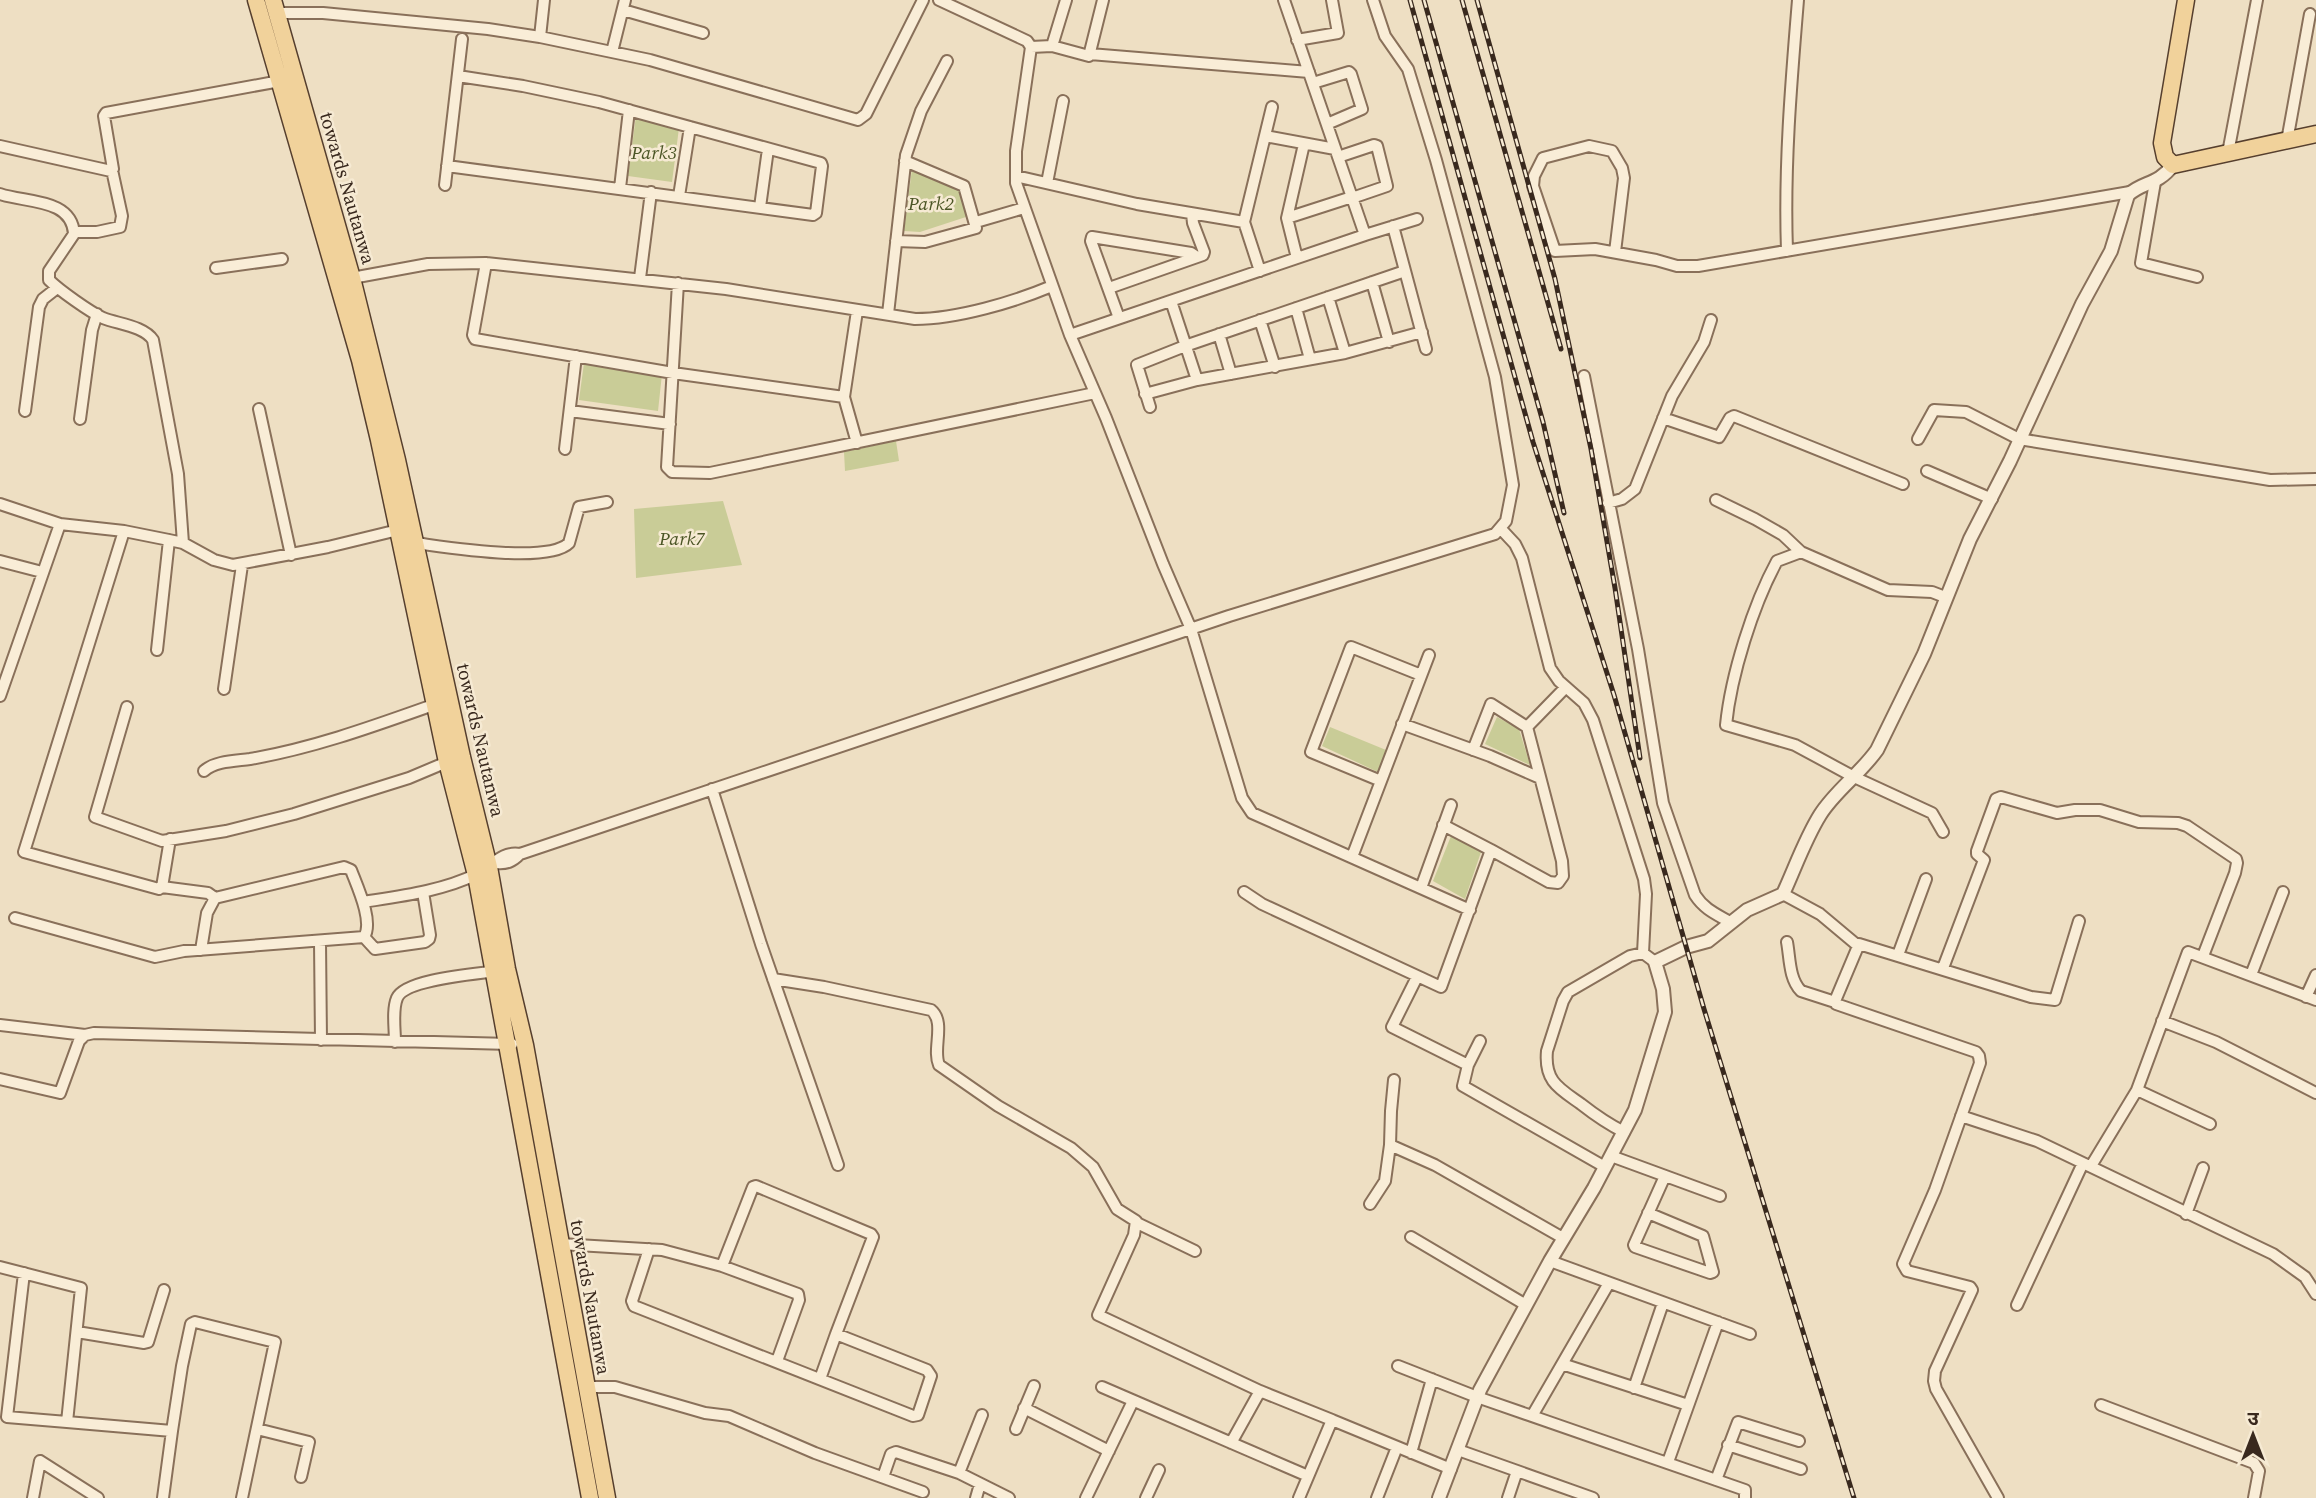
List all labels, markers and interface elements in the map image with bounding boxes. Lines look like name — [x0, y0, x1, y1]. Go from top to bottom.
street label: towards Nautanwa — [314, 109, 382, 267]
park label: Park3 — [630, 139, 677, 165]
park label: Park2 — [907, 190, 954, 216]
park label: Park7 — [658, 525, 705, 551]
street label: towards Nautanwa — [451, 661, 511, 820]
street label: towards Nautanwa — [565, 1218, 617, 1377]
north arrow — [2218, 1400, 2288, 1470]
text: उ — [2247, 1405, 2259, 1431]

